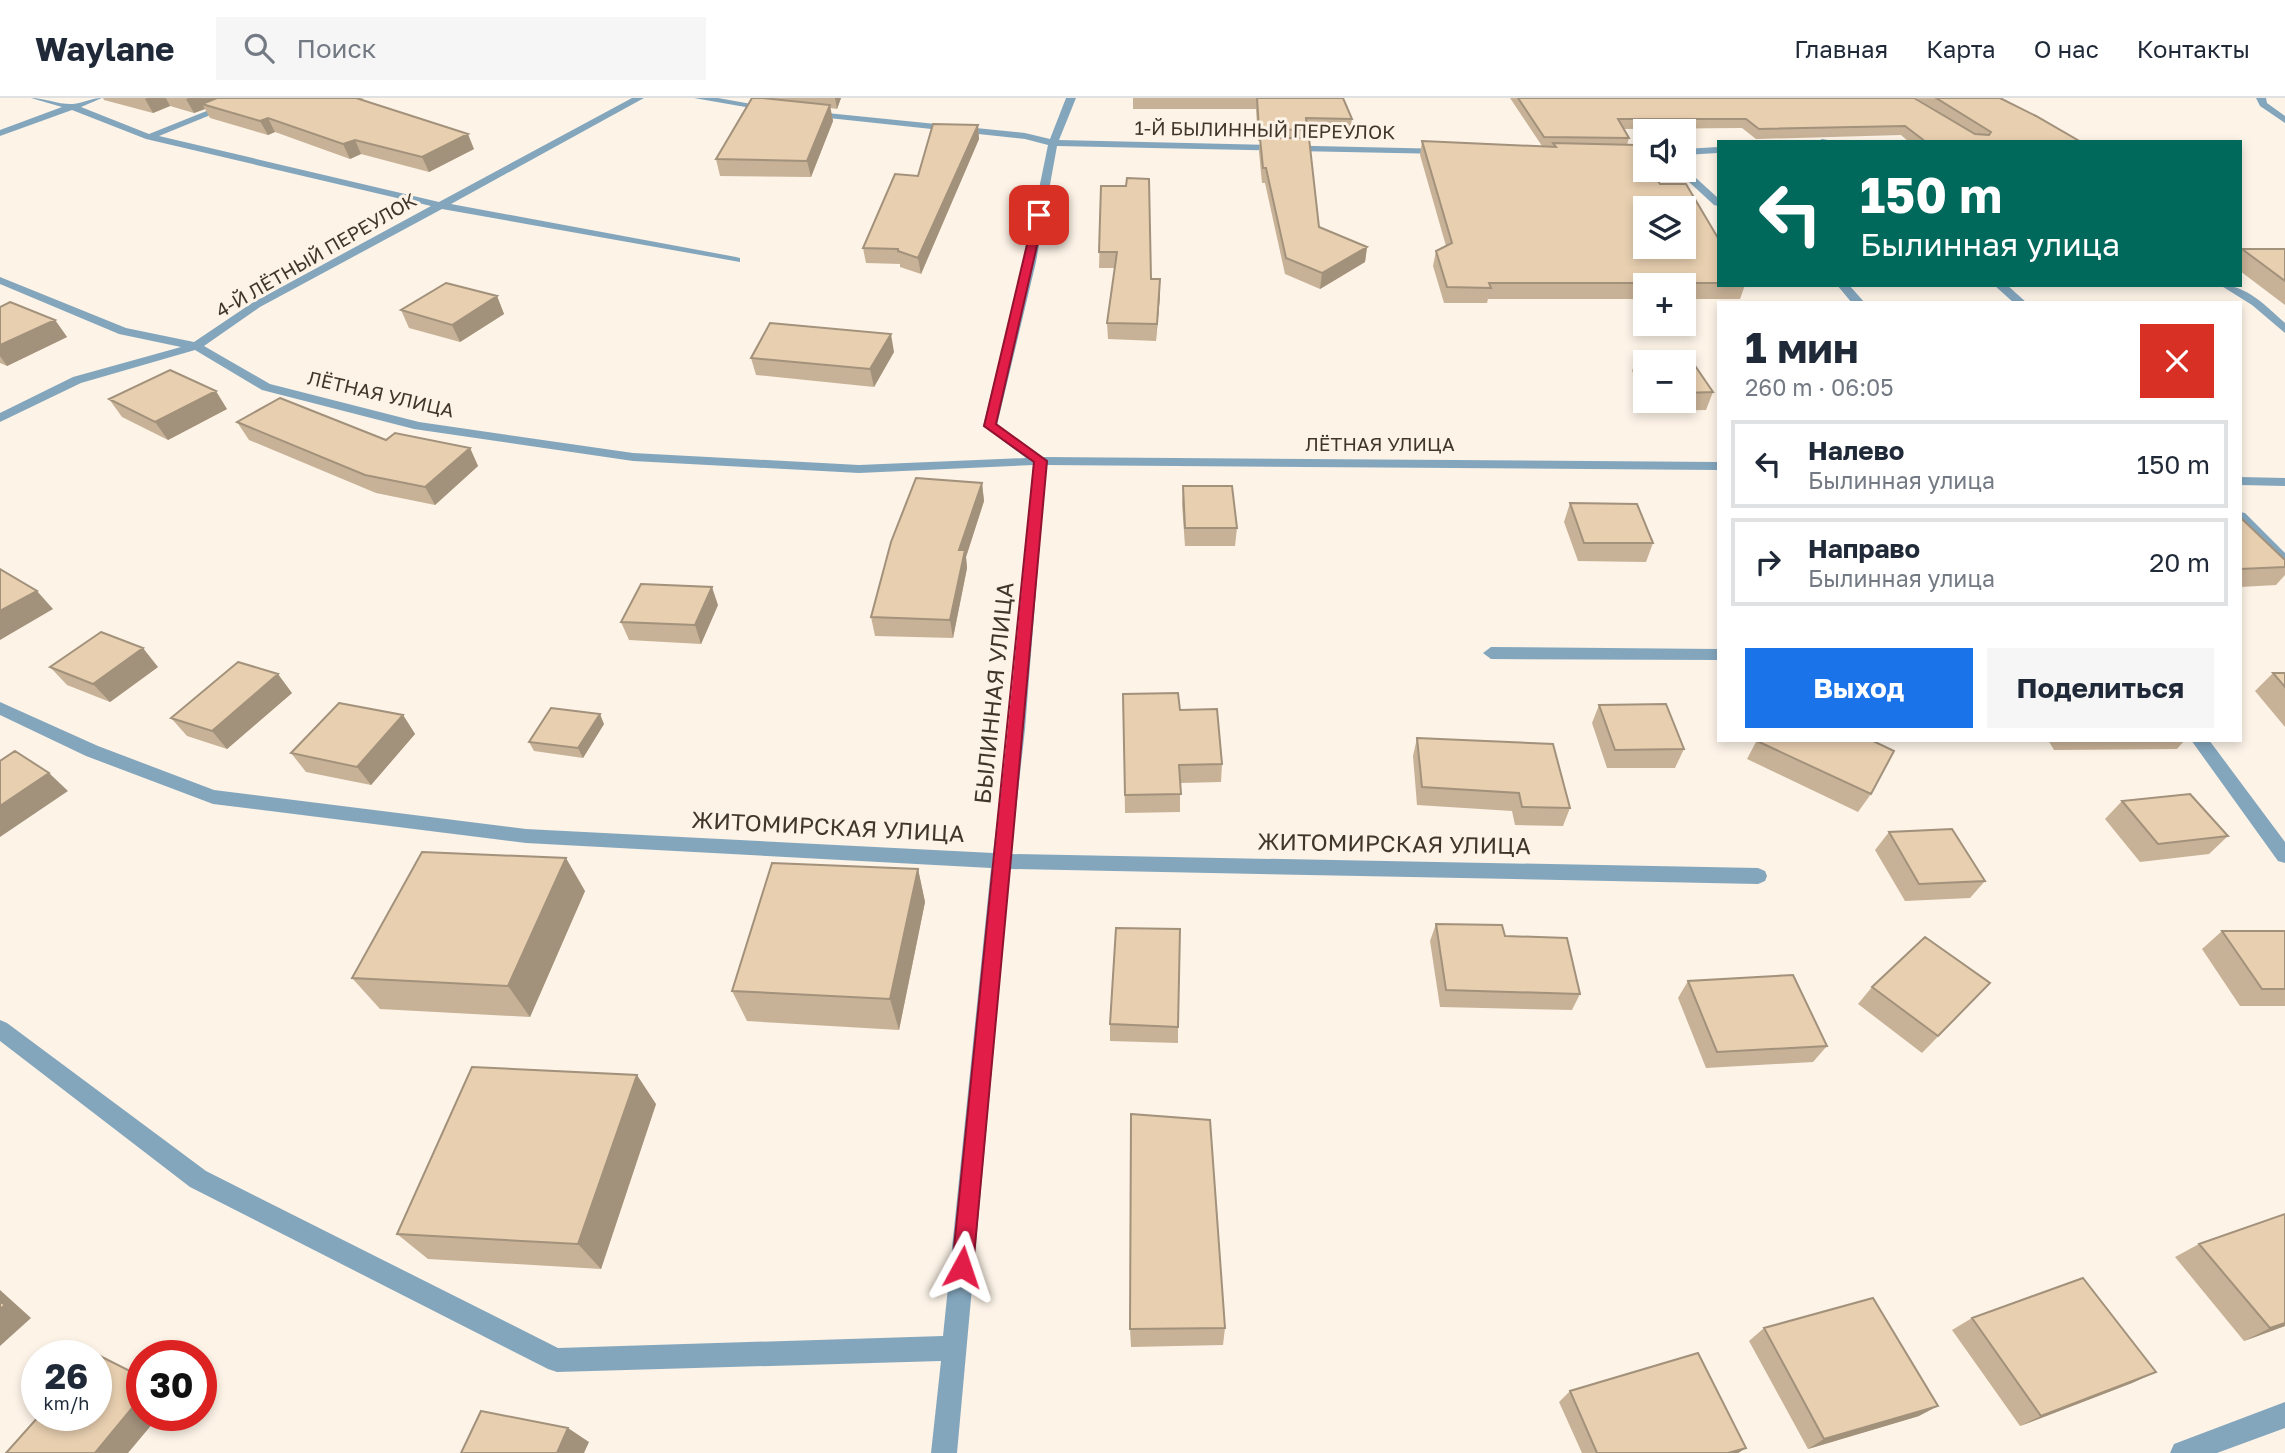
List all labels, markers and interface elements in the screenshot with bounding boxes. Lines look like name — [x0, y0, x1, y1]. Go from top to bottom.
search box — [216, 17, 706, 80]
text: Waylane — [35, 29, 174, 68]
icon: search — [240, 29, 278, 67]
text: Поиск — [296, 33, 377, 64]
text: Главная — [1794, 34, 1888, 63]
text: Карта — [1926, 34, 1996, 63]
text: О нас — [2034, 34, 2099, 63]
text: Контакты — [2137, 34, 2250, 63]
street label: 1-Й БЫЛИННЫЙ ПЕРЕУЛОК — [1134, 116, 1396, 143]
map controls — [1633, 119, 1696, 413]
button: sound — [1633, 119, 1696, 182]
text: 150 m — [1860, 165, 2002, 224]
icon: left — [1745, 168, 1836, 259]
pin — [1009, 185, 1069, 245]
street label: 4-Й ЛЁТНЫЙ ПЕРЕУЛОК — [211, 188, 420, 322]
icon: arrive — [1020, 196, 1058, 234]
button: layers — [1633, 196, 1696, 259]
text: Былинная улица — [1860, 225, 2120, 263]
button: + — [1633, 273, 1696, 336]
text: 1 мин — [1745, 322, 1859, 372]
button: close — [2140, 324, 2214, 398]
button: − — [1633, 350, 1696, 413]
street label: ЛЁТНАЯ УЛИЦА — [306, 365, 457, 422]
text: 260 m · 06:05 — [1745, 373, 1894, 401]
street label: ЛЁТНАЯ УЛИЦА — [1305, 432, 1455, 455]
text: Налево — [1808, 435, 1904, 466]
icon: left — [1749, 445, 1787, 483]
text: 150 m — [2137, 449, 2210, 480]
text: Былинная улица — [1808, 466, 1995, 494]
text: Направо — [1808, 533, 1920, 564]
icon: right — [1749, 543, 1787, 581]
text: 20 m — [2149, 547, 2210, 578]
text: Былинная улица — [1808, 564, 1995, 592]
street label: БЫЛИННАЯ УЛИЦА — [967, 580, 1019, 805]
button: Выход — [1745, 648, 1973, 728]
button: Поделиться — [1987, 648, 2214, 728]
street label: ЖИТОМИРСКАЯ УЛИЦА — [691, 805, 965, 847]
street label: ЖИТОМИРСКАЯ УЛИЦА — [1257, 827, 1531, 859]
position arrow — [925, 1230, 999, 1304]
speed limit sign: 30 — [126, 1340, 217, 1431]
text: 26 — [45, 1355, 88, 1397]
text: km/h — [44, 1392, 89, 1414]

